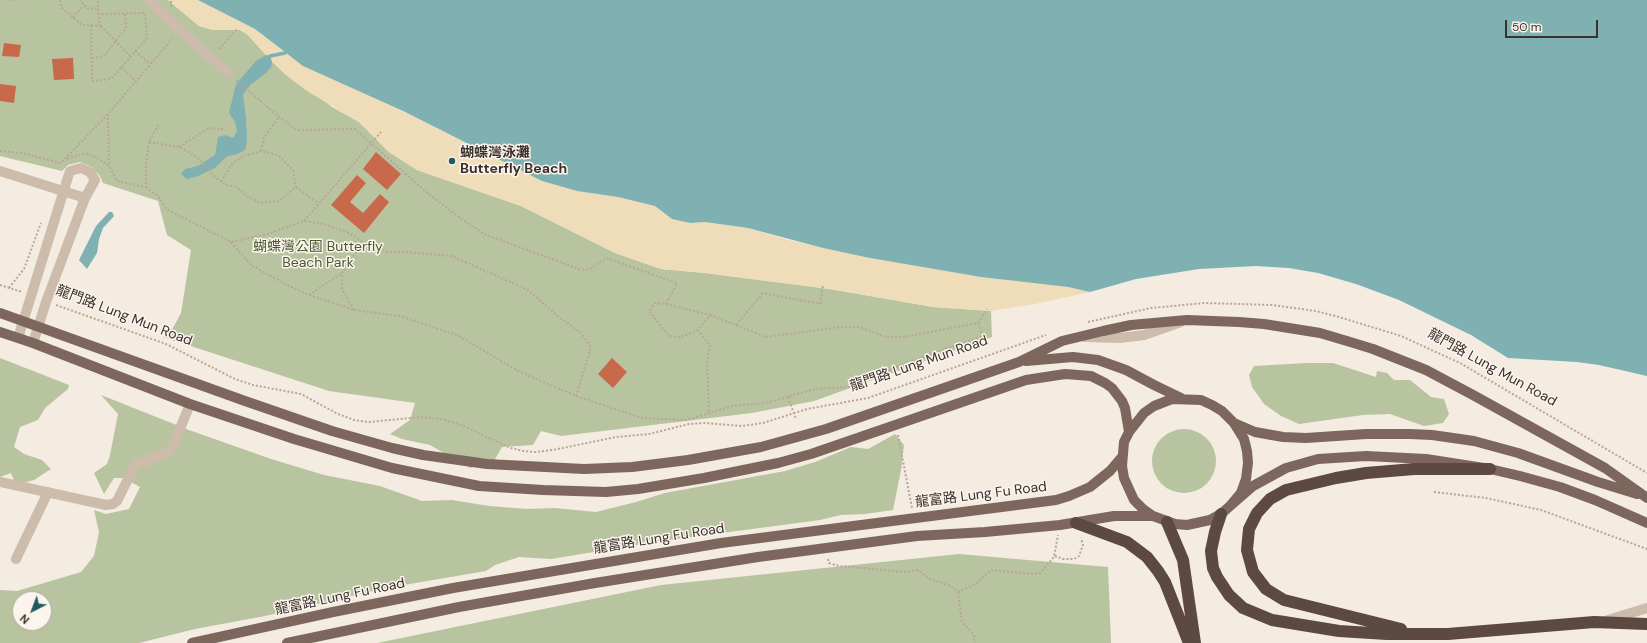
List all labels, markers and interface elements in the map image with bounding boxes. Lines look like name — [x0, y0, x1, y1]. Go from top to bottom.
scale bar — [1507, 12, 1600, 38]
text: 50 m — [1512, 19, 1541, 35]
place label: 蝴蝶灣泳灘 Butterfly Beach — [460, 145, 567, 178]
marker: 蝴蝶灣泳灘 Butterfly Beach — [447, 156, 457, 166]
park label: 蝴蝶灣公園 Butterfly Beach Park — [253, 239, 383, 272]
street label: 龍門路 Lung Mun Road — [53, 282, 195, 350]
street label: 龍門路 Lung Mun Road — [1425, 326, 1559, 410]
street label: 龍門路 Lung Mun Road — [848, 332, 990, 396]
street label: 龍富路 Lung Fu Road — [914, 479, 1048, 511]
street label: 龍富路 Lung Fu Road — [592, 520, 726, 558]
street label: 龍富路 Lung Fu Road — [273, 575, 407, 619]
north arrow — [12, 591, 52, 631]
text: N — [17, 611, 32, 627]

